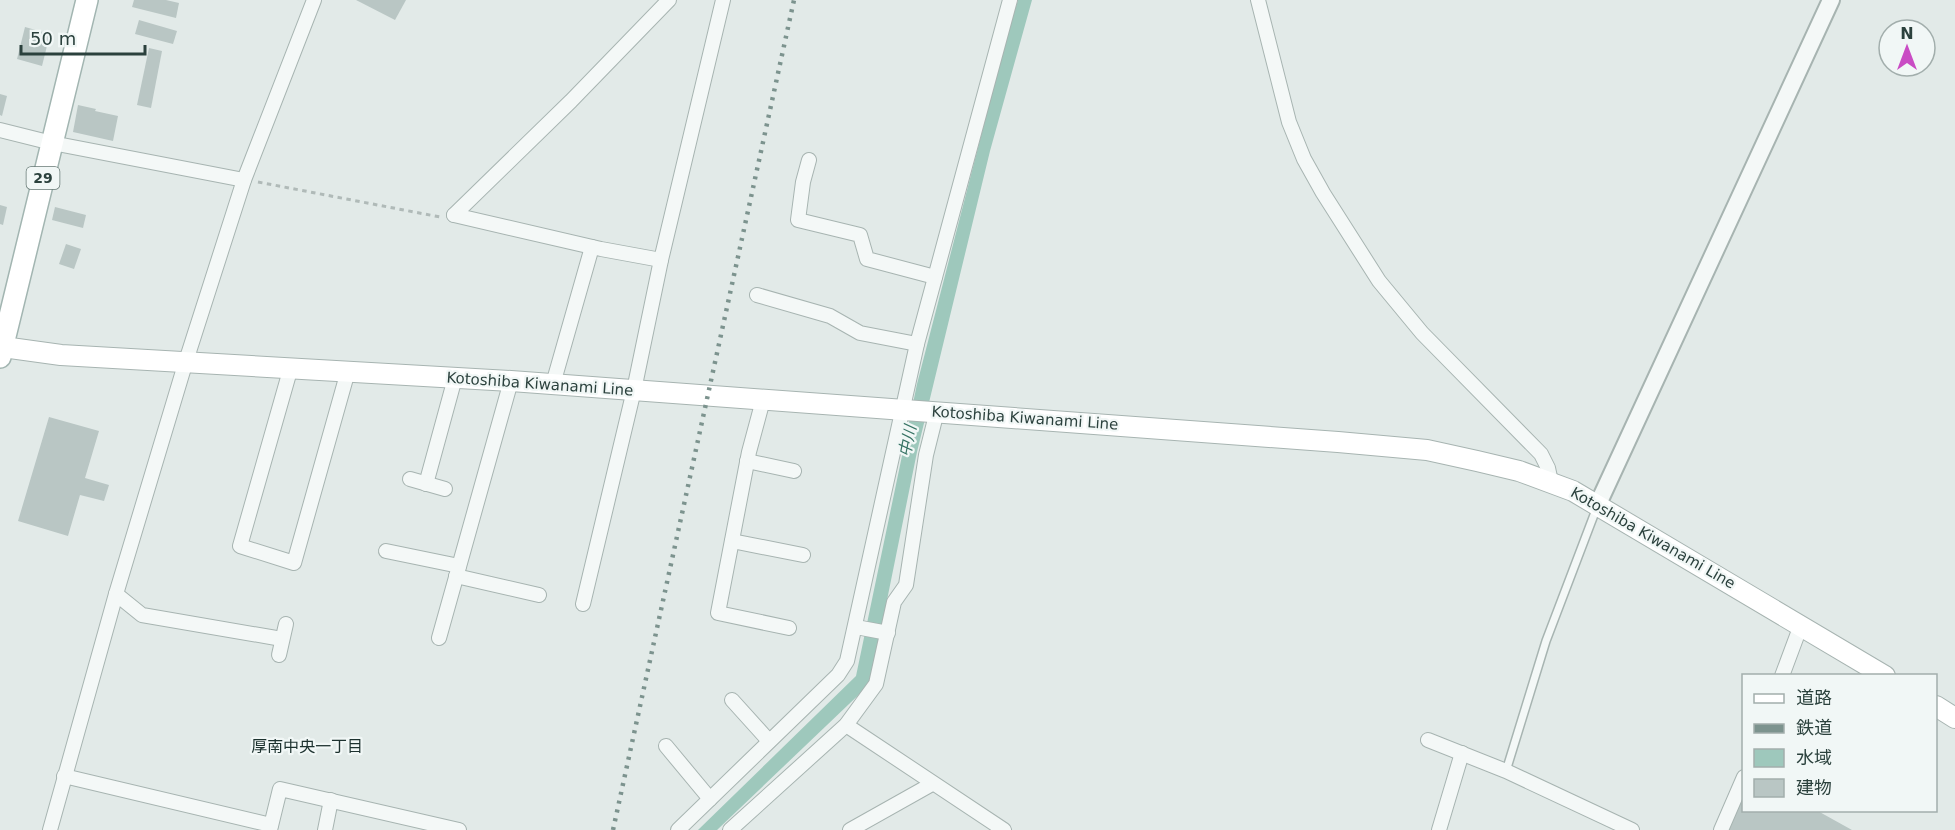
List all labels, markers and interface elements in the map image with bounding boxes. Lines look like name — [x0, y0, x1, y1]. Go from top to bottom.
scale bar — [21, 18, 146, 56]
north arrow — [1877, 18, 1937, 78]
text: N — [1900, 24, 1914, 43]
text: 50 m — [30, 28, 76, 49]
road number: 29 — [26, 167, 60, 189]
street label: Kotoshiba Kiwanami Line — [446, 368, 634, 400]
street label: Kotoshiba Kiwanami Line — [931, 402, 1119, 434]
water label: 中川 — [895, 422, 920, 459]
street label: Kotoshiba Kiwanami Line — [1567, 483, 1739, 593]
legend — [1742, 674, 1937, 812]
text: 道路 — [1796, 687, 1832, 708]
text: 鉄道 — [1796, 717, 1832, 738]
district label: 厚南中央一丁目 — [251, 737, 363, 756]
text: 水域 — [1796, 747, 1832, 768]
text: 建物 — [1796, 777, 1832, 798]

